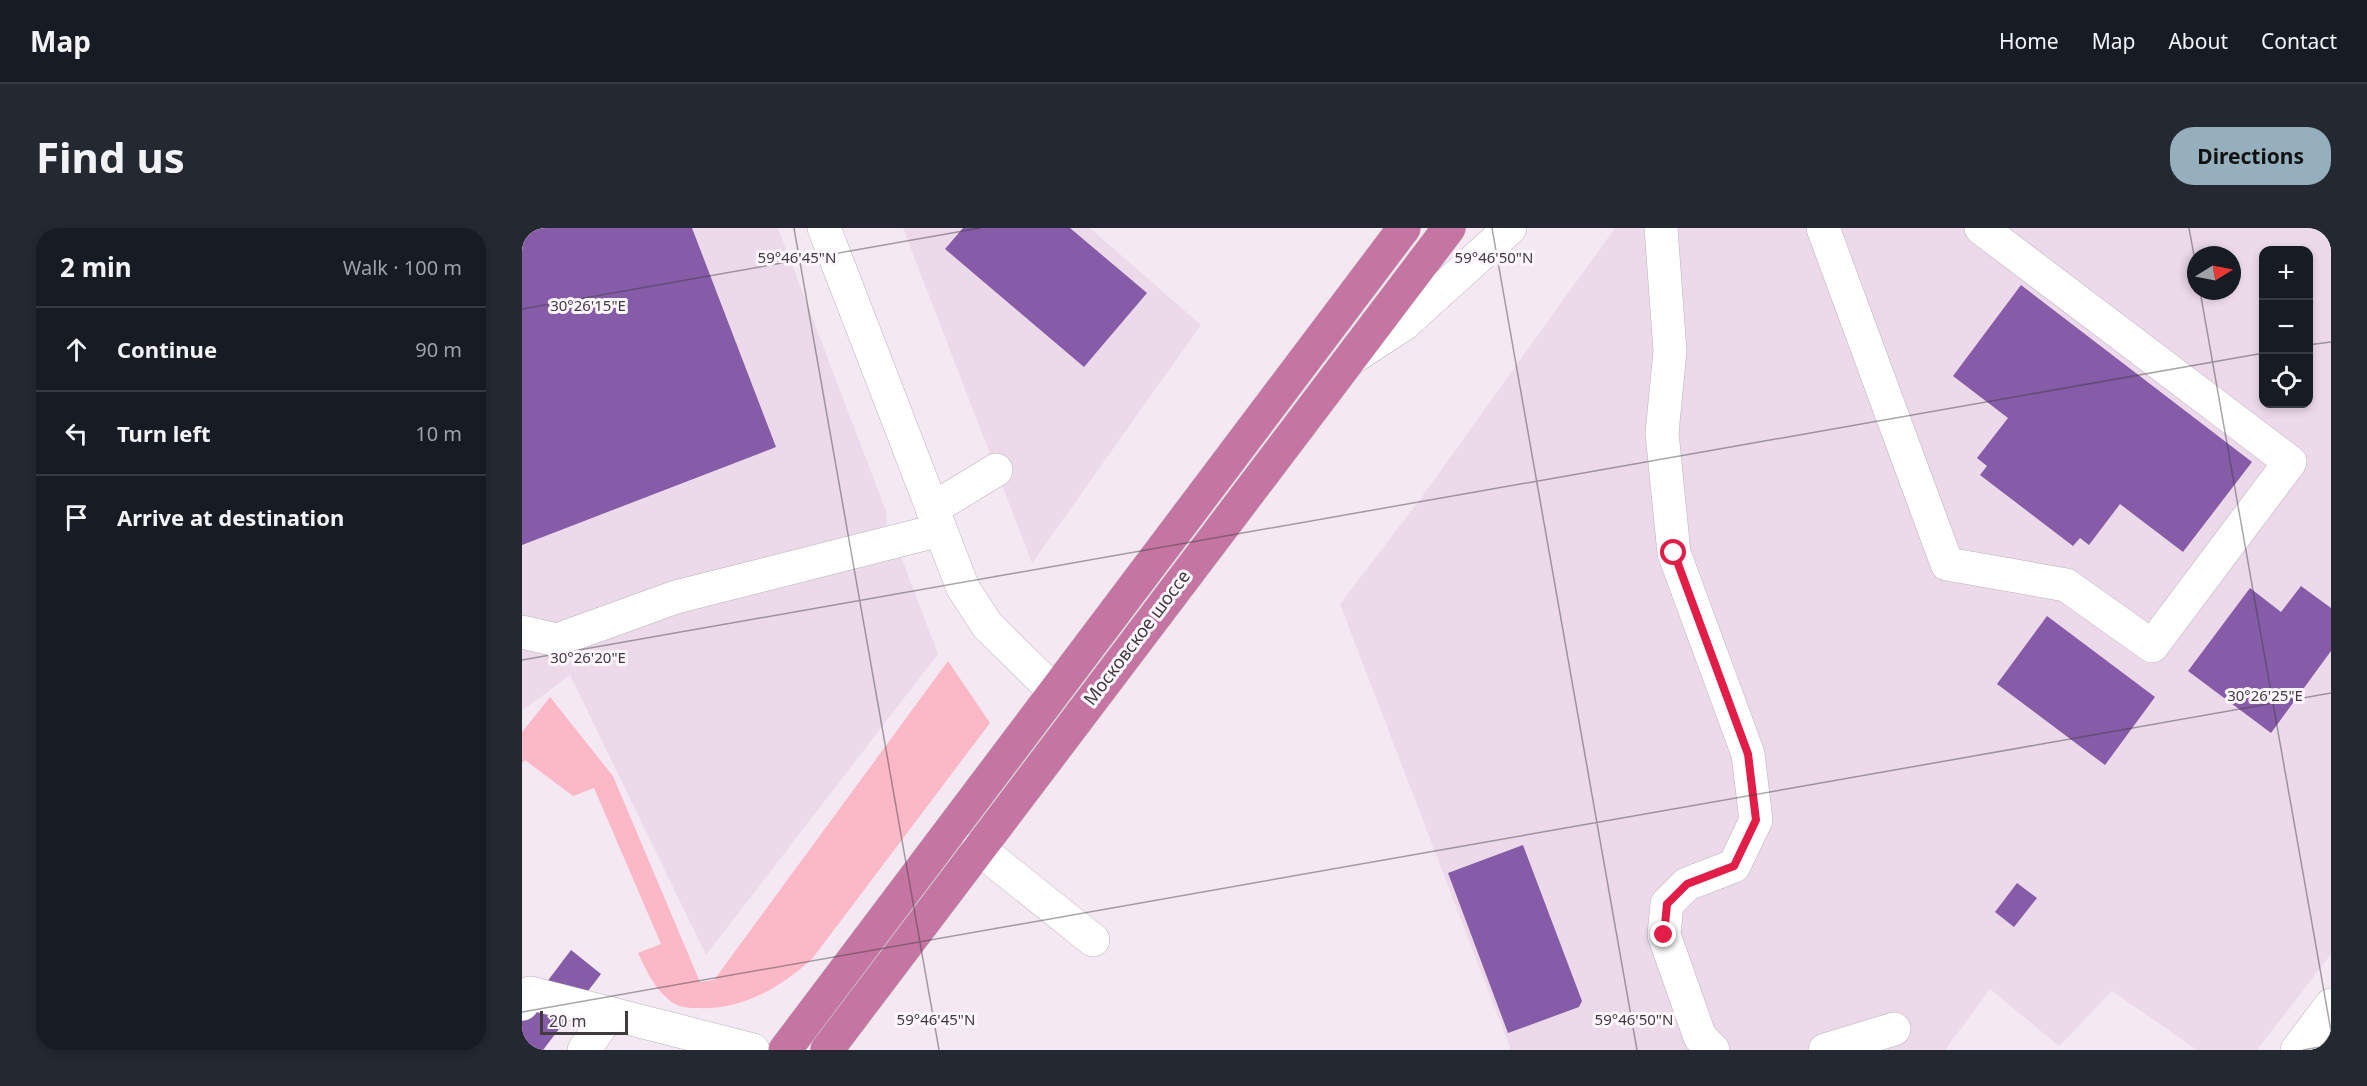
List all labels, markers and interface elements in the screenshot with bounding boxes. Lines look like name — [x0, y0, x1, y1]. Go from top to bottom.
text: Map — [30, 22, 91, 60]
text: Home — [1999, 27, 2059, 55]
text: Map — [2092, 27, 2135, 55]
text: About — [2168, 27, 2228, 55]
text: Contact — [2261, 27, 2337, 55]
button: Directions — [2170, 127, 2331, 185]
text: Find us — [36, 128, 185, 185]
north arrow — [2187, 246, 2241, 300]
map controls — [2259, 246, 2313, 408]
button: + — [2259, 246, 2313, 300]
text: 59°46'45"N — [758, 247, 836, 267]
text: 59°46'50"N — [1455, 247, 1533, 267]
text: 2 min — [60, 249, 132, 285]
text: Walk · 100 m — [343, 254, 462, 281]
text: 30°26'15"E — [550, 295, 626, 315]
button: − — [2259, 300, 2313, 354]
icon: ahead — [60, 333, 93, 366]
text: Continue — [117, 334, 217, 364]
text: 90 m — [415, 336, 462, 363]
button: locate — [2259, 354, 2313, 408]
icon: left — [60, 417, 93, 450]
text: Turn left — [117, 418, 211, 448]
text: 10 m — [415, 420, 462, 447]
icon: arrive — [60, 501, 93, 534]
text: Arrive at destination — [117, 502, 344, 532]
route start — [1660, 539, 1686, 565]
street label: Московское шоссе — [1077, 565, 1195, 710]
text: 30°26'20"E — [550, 647, 626, 667]
text: 30°26'25"E — [2227, 685, 2303, 705]
route end — [1650, 921, 1676, 947]
scale bar — [540, 1008, 628, 1036]
text: 59°46'45"N — [897, 1009, 975, 1029]
text: 59°46'50"N — [1595, 1009, 1673, 1029]
text: 20 m — [549, 1010, 586, 1032]

